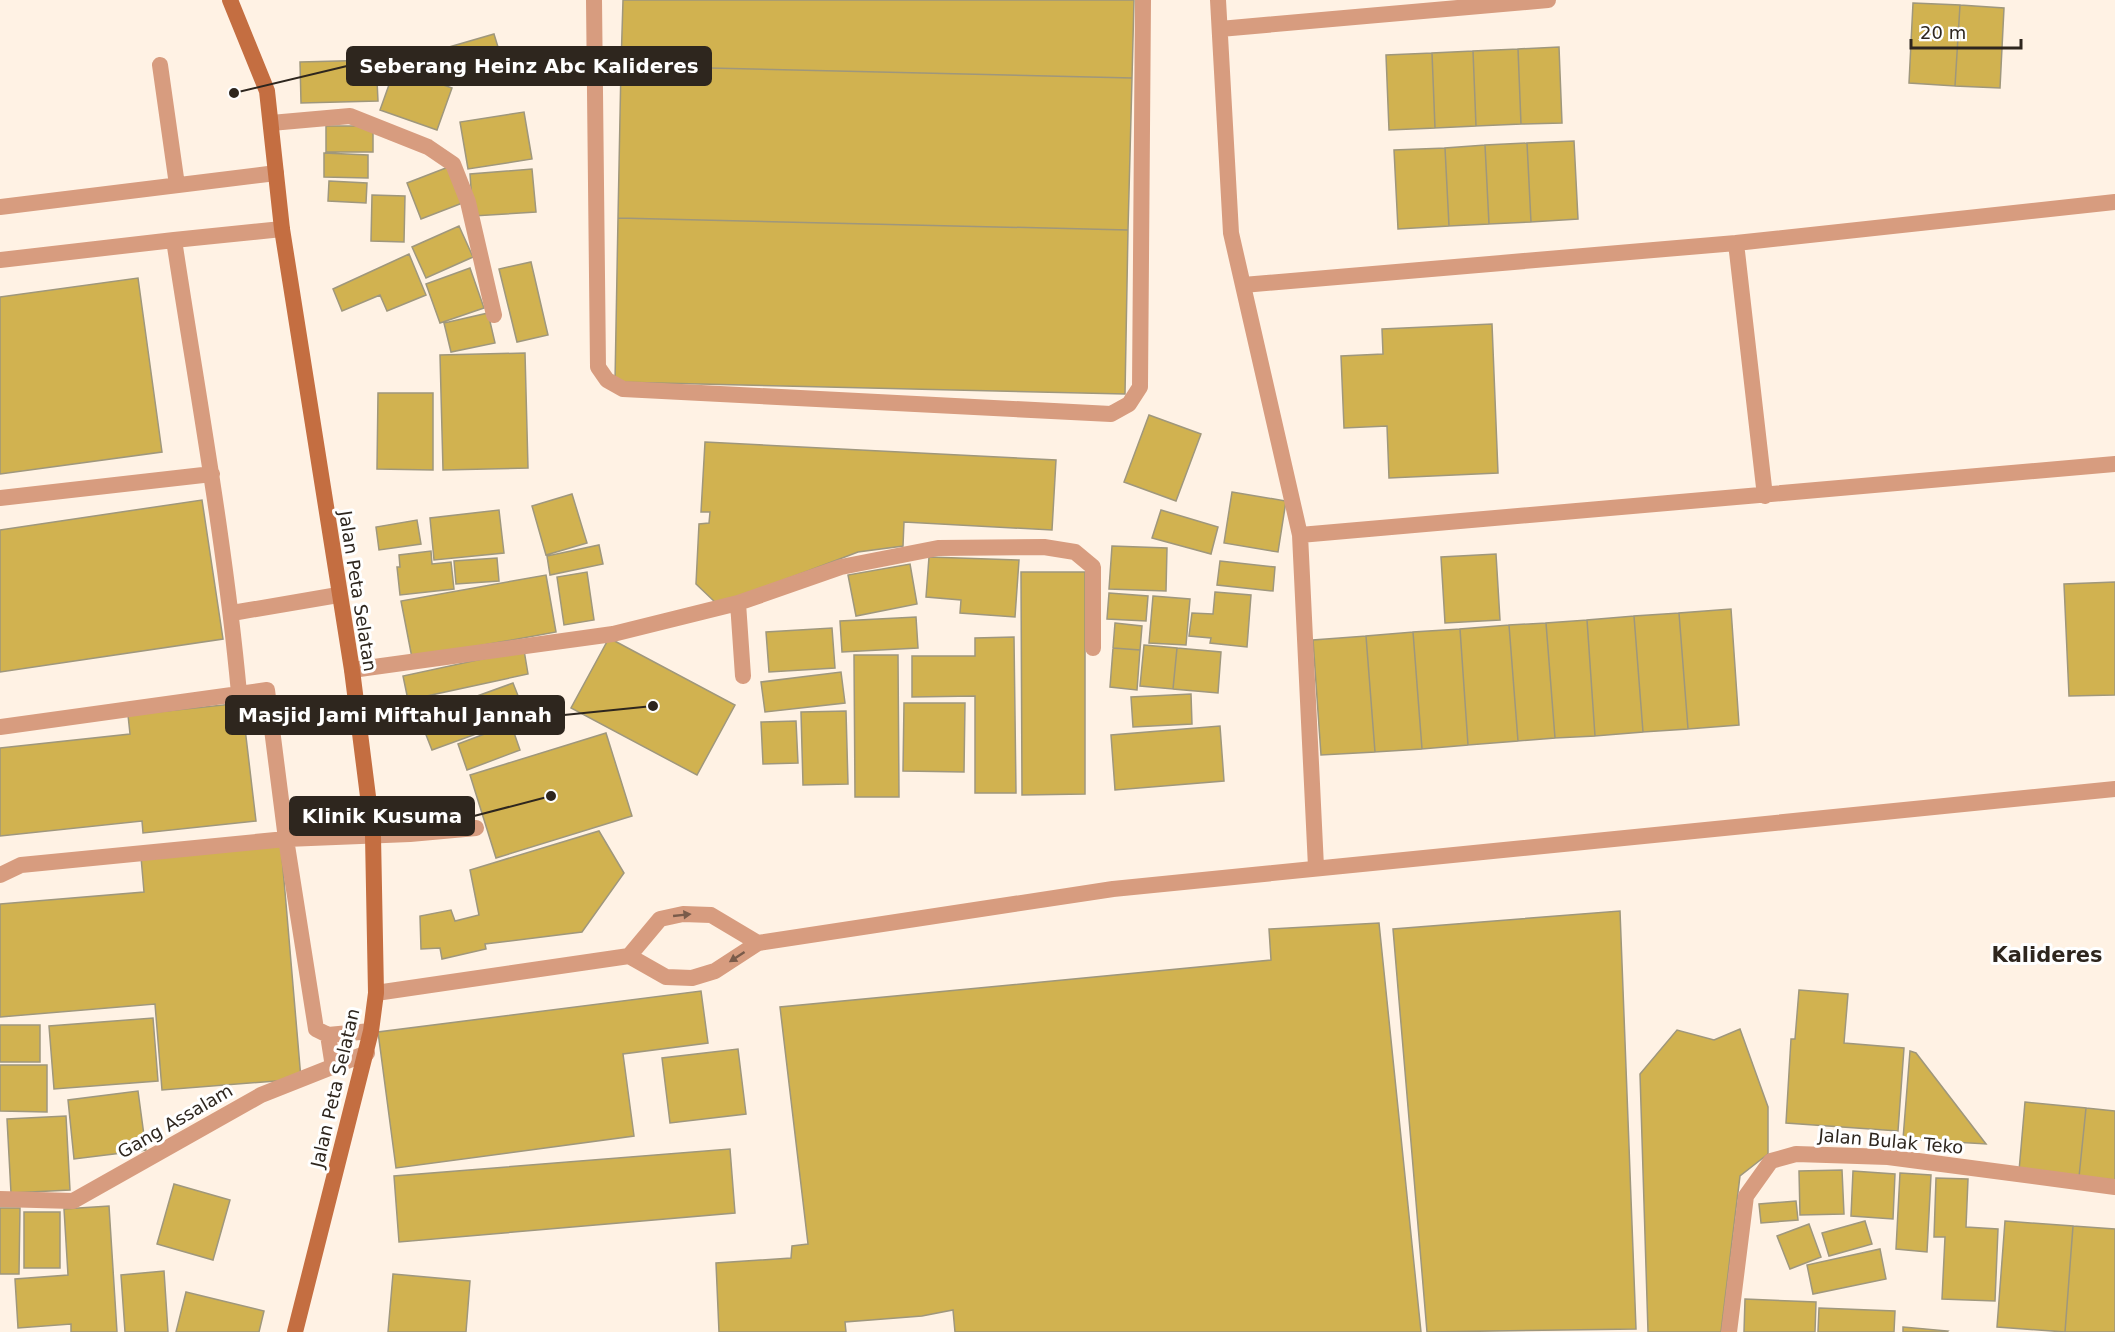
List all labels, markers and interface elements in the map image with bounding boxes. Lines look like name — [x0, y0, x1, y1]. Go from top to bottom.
scale bar — [1911, 12, 2020, 50]
text: 20 m — [1920, 22, 1966, 43]
callout: Seberang Heinz Abc Kalideres — [347, 47, 711, 85]
text: Seberang Heinz Abc Kalideres — [359, 54, 699, 78]
street label: Jalan Peta Selatan — [335, 508, 381, 673]
callout: Masjid Jami Miftahul Jannah — [226, 696, 564, 734]
text: Masjid Jami Miftahul Jannah — [238, 703, 552, 727]
callout: Klinik Kusuma — [290, 797, 474, 835]
text: Klinik Kusuma — [302, 804, 462, 828]
one-way arrow — [673, 910, 692, 920]
district label: Kalideres — [1991, 943, 2103, 967]
one-way arrow — [728, 952, 745, 963]
street label: Jalan Peta Selatan — [306, 1006, 364, 1171]
street label: Gang Assalam — [114, 1080, 236, 1162]
street label: Jalan Bulak Teko — [1817, 1124, 1964, 1158]

